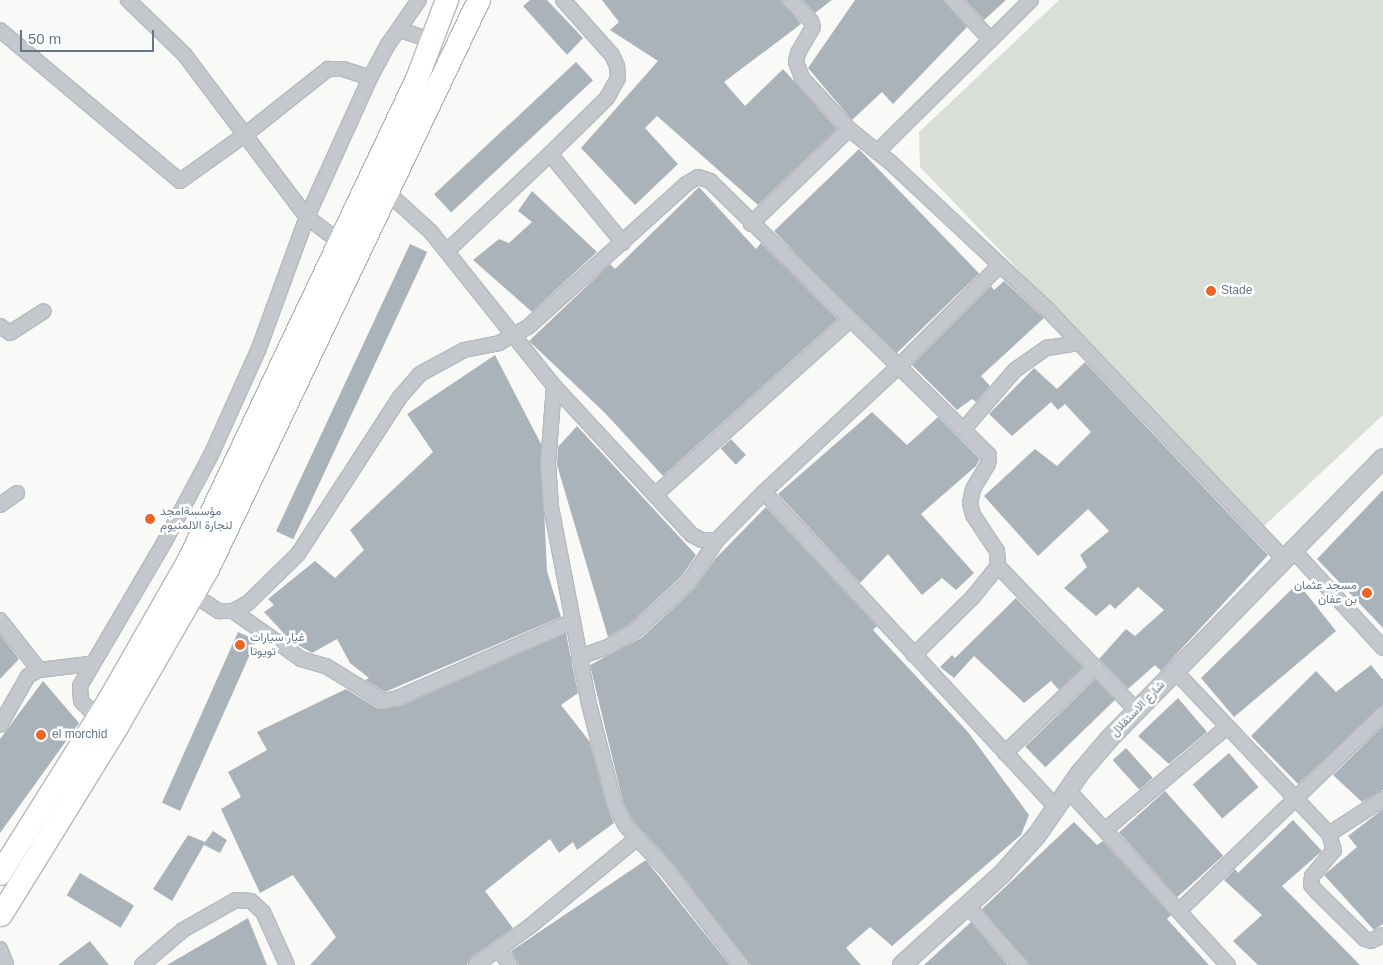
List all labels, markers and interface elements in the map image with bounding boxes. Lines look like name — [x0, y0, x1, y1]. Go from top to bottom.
scale bar — [22, 20, 156, 52]
text: 50 m — [28, 30, 61, 47]
place label: Stade — [1221, 284, 1252, 298]
marker: Stade — [1205, 285, 1217, 297]
place label: مؤسسةامجد لنجارة الالمنيوم — [160, 505, 232, 533]
marker: مؤسسةامجد لنجارة الالمنيوم — [144, 513, 156, 525]
place label: مسجد عثمان بن عفان — [1294, 579, 1357, 607]
marker: مسجد عثمان بن عفان — [1361, 587, 1373, 599]
place label: غيار سيارات تويوتا — [250, 631, 305, 659]
marker: غيار سيارات تويوتا — [234, 639, 246, 651]
street label: شارع الاستقلال — [1108, 678, 1168, 740]
marker: el morchid — [34, 728, 48, 742]
place label: el morchid — [52, 728, 107, 742]

